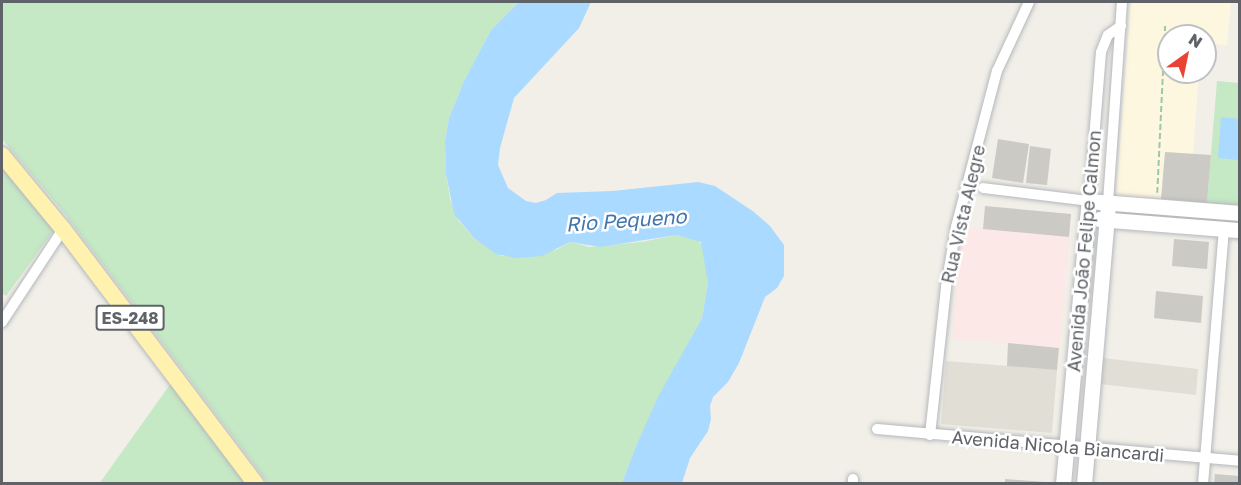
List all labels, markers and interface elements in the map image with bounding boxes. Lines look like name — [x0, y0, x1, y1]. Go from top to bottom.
north arrow — [1157, 24, 1217, 84]
text: N — [1185, 29, 1206, 52]
street label: Avenida João Felipe Calmon — [1063, 129, 1105, 373]
street label: Rua Vista Alegre — [937, 142, 989, 286]
water label: Rio Pequeno — [565, 204, 687, 236]
road number: ES-248 — [96, 305, 164, 331]
street label: Avenida Nicola Biancardi — [951, 426, 1165, 466]

